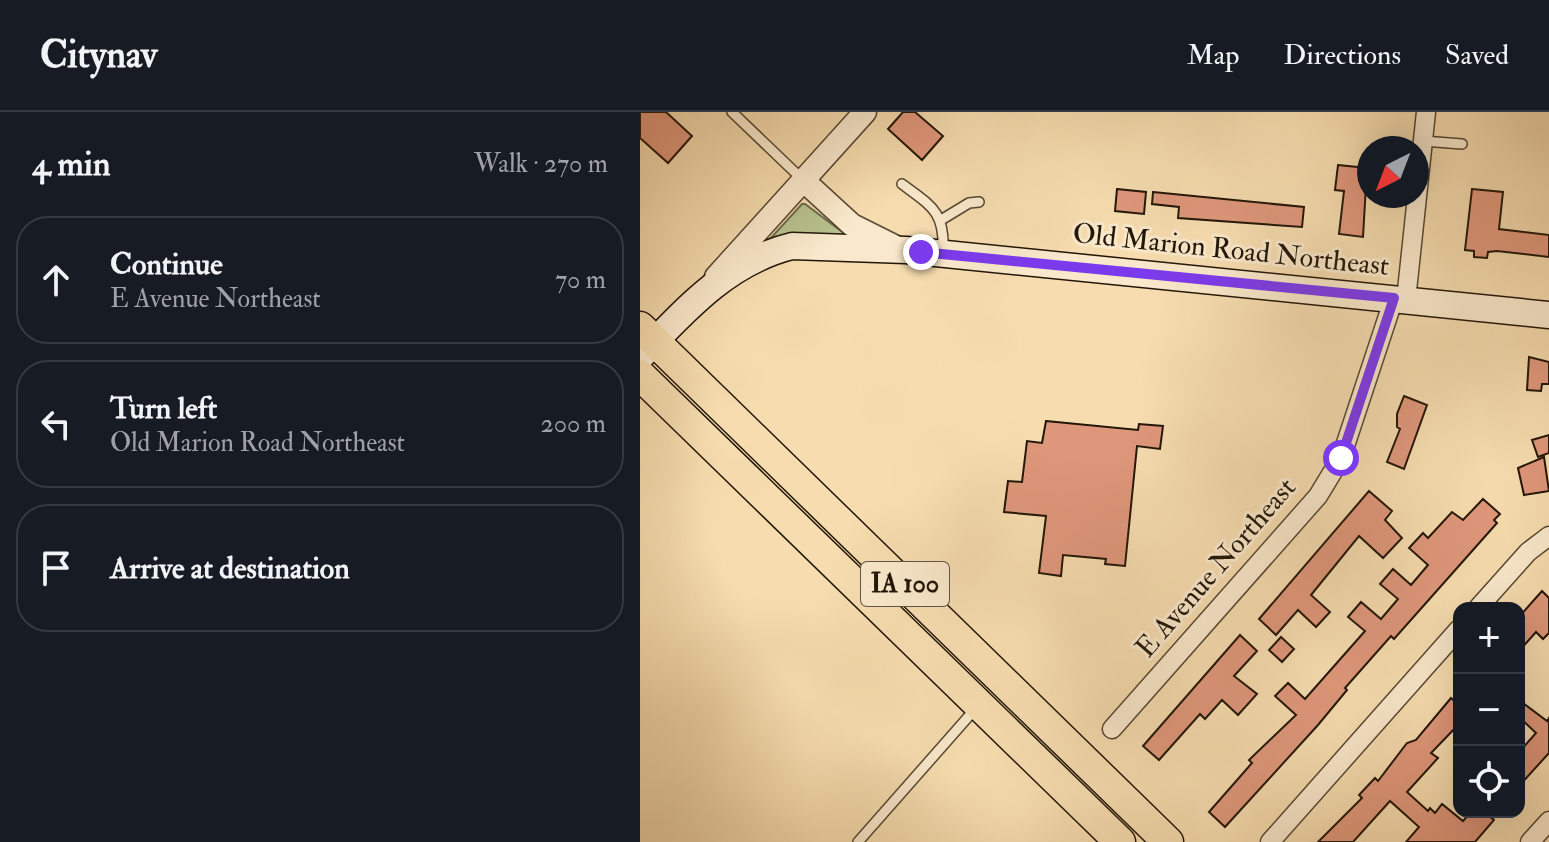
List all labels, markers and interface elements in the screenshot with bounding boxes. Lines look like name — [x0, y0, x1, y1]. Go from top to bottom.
text: Citynav — [40, 31, 157, 79]
text: Map — [1187, 38, 1240, 73]
text: Directions — [1284, 38, 1401, 73]
text: Saved — [1445, 38, 1509, 73]
north arrow — [1357, 136, 1429, 208]
text: 4 min — [32, 143, 110, 186]
text: Walk · 270 m — [474, 148, 608, 180]
street label: Old Marion Road Northeast — [1071, 216, 1391, 284]
route end — [903, 234, 939, 270]
text: Continue — [110, 246, 223, 283]
icon: ahead — [34, 258, 78, 302]
text: 70 m — [555, 264, 606, 296]
text: E Avenue Northeast — [110, 283, 321, 315]
text: Turn left — [110, 390, 217, 427]
icon: left — [34, 402, 78, 446]
text: 200 m — [541, 408, 606, 440]
text: Old Marion Road Northeast — [110, 427, 405, 459]
route start — [1323, 440, 1359, 476]
street label: E Avenue Northeast — [1128, 471, 1304, 665]
icon: arrive — [34, 546, 78, 590]
text: Arrive at destination — [110, 550, 350, 587]
road number: IA 100 — [861, 562, 949, 606]
map controls — [1453, 602, 1525, 818]
button: + — [1453, 602, 1525, 674]
button: − — [1453, 674, 1525, 746]
button: locate — [1453, 746, 1525, 818]

